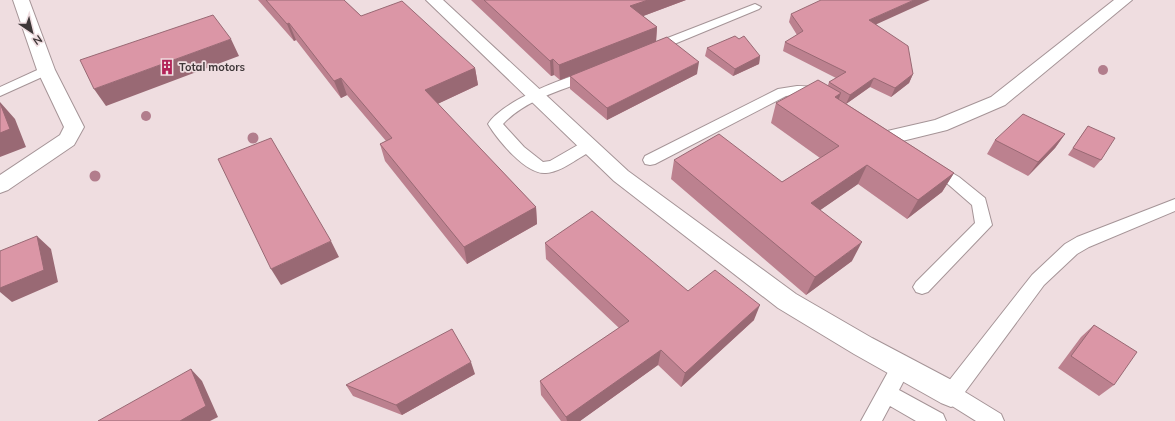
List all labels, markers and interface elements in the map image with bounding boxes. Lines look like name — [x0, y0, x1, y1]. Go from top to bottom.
north arrow — [12, 12, 52, 52]
text: N — [30, 32, 45, 48]
building icon: Total motors — [158, 58, 176, 76]
place label: Total motors — [179, 60, 246, 74]

